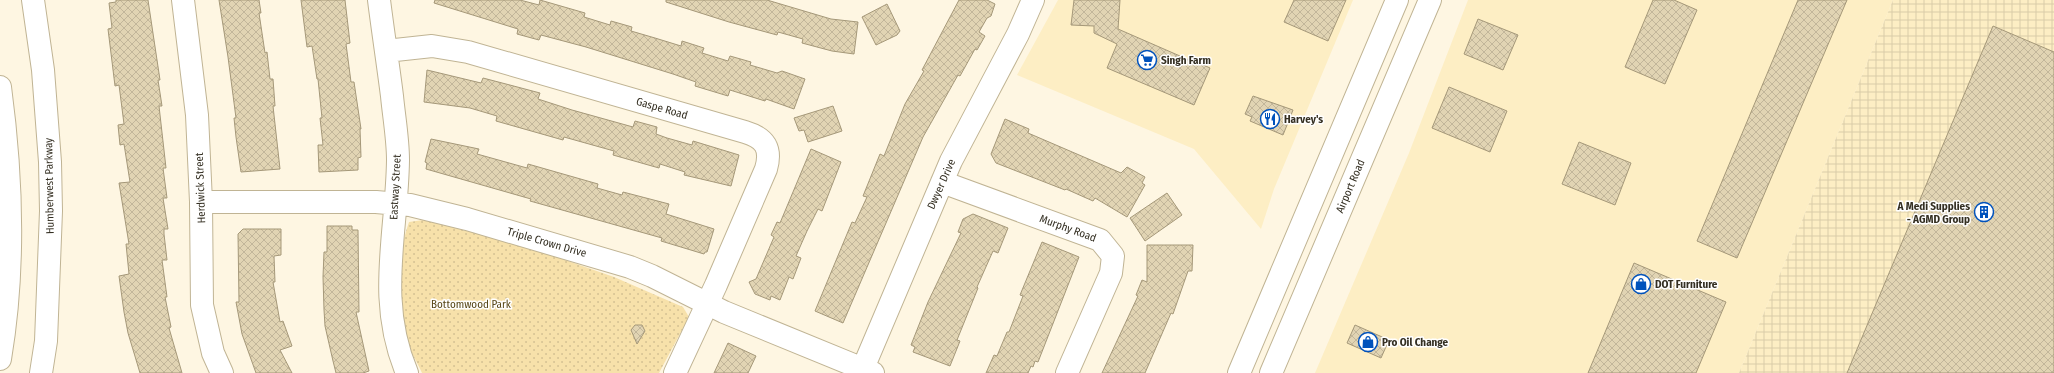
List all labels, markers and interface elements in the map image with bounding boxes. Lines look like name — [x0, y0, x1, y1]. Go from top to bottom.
supermarket icon: Singh Farm — [1136, 49, 1158, 71]
place label: Singh Farm — [1161, 54, 1211, 67]
street label: Gaspe Road — [635, 95, 689, 122]
restaurant icon: Harvey's — [1259, 108, 1281, 130]
place label: Harvey's — [1284, 113, 1323, 126]
street label: Humberwest Parkway — [42, 138, 57, 234]
street label: Herdwick Street — [193, 152, 208, 224]
street label: Eastway Street — [387, 154, 404, 220]
street label: Dwyer Drive — [925, 157, 958, 211]
street label: Airport Road — [1333, 157, 1368, 215]
place label: A Medi Supplies - AGMD Group — [1896, 200, 1970, 226]
building icon: A Medi Supplies - AGMD Group — [1973, 201, 1995, 223]
street label: Murphy Road — [1038, 212, 1098, 245]
street label: Triple Crown Drive — [506, 225, 588, 260]
shop icon: DOT Furniture — [1630, 273, 1652, 295]
place label: DOT Furniture — [1655, 278, 1718, 291]
park label: Bottomwood Park — [431, 298, 512, 311]
shop icon: Pro Oil Change — [1357, 331, 1379, 353]
place label: Pro Oil Change — [1382, 336, 1449, 349]

